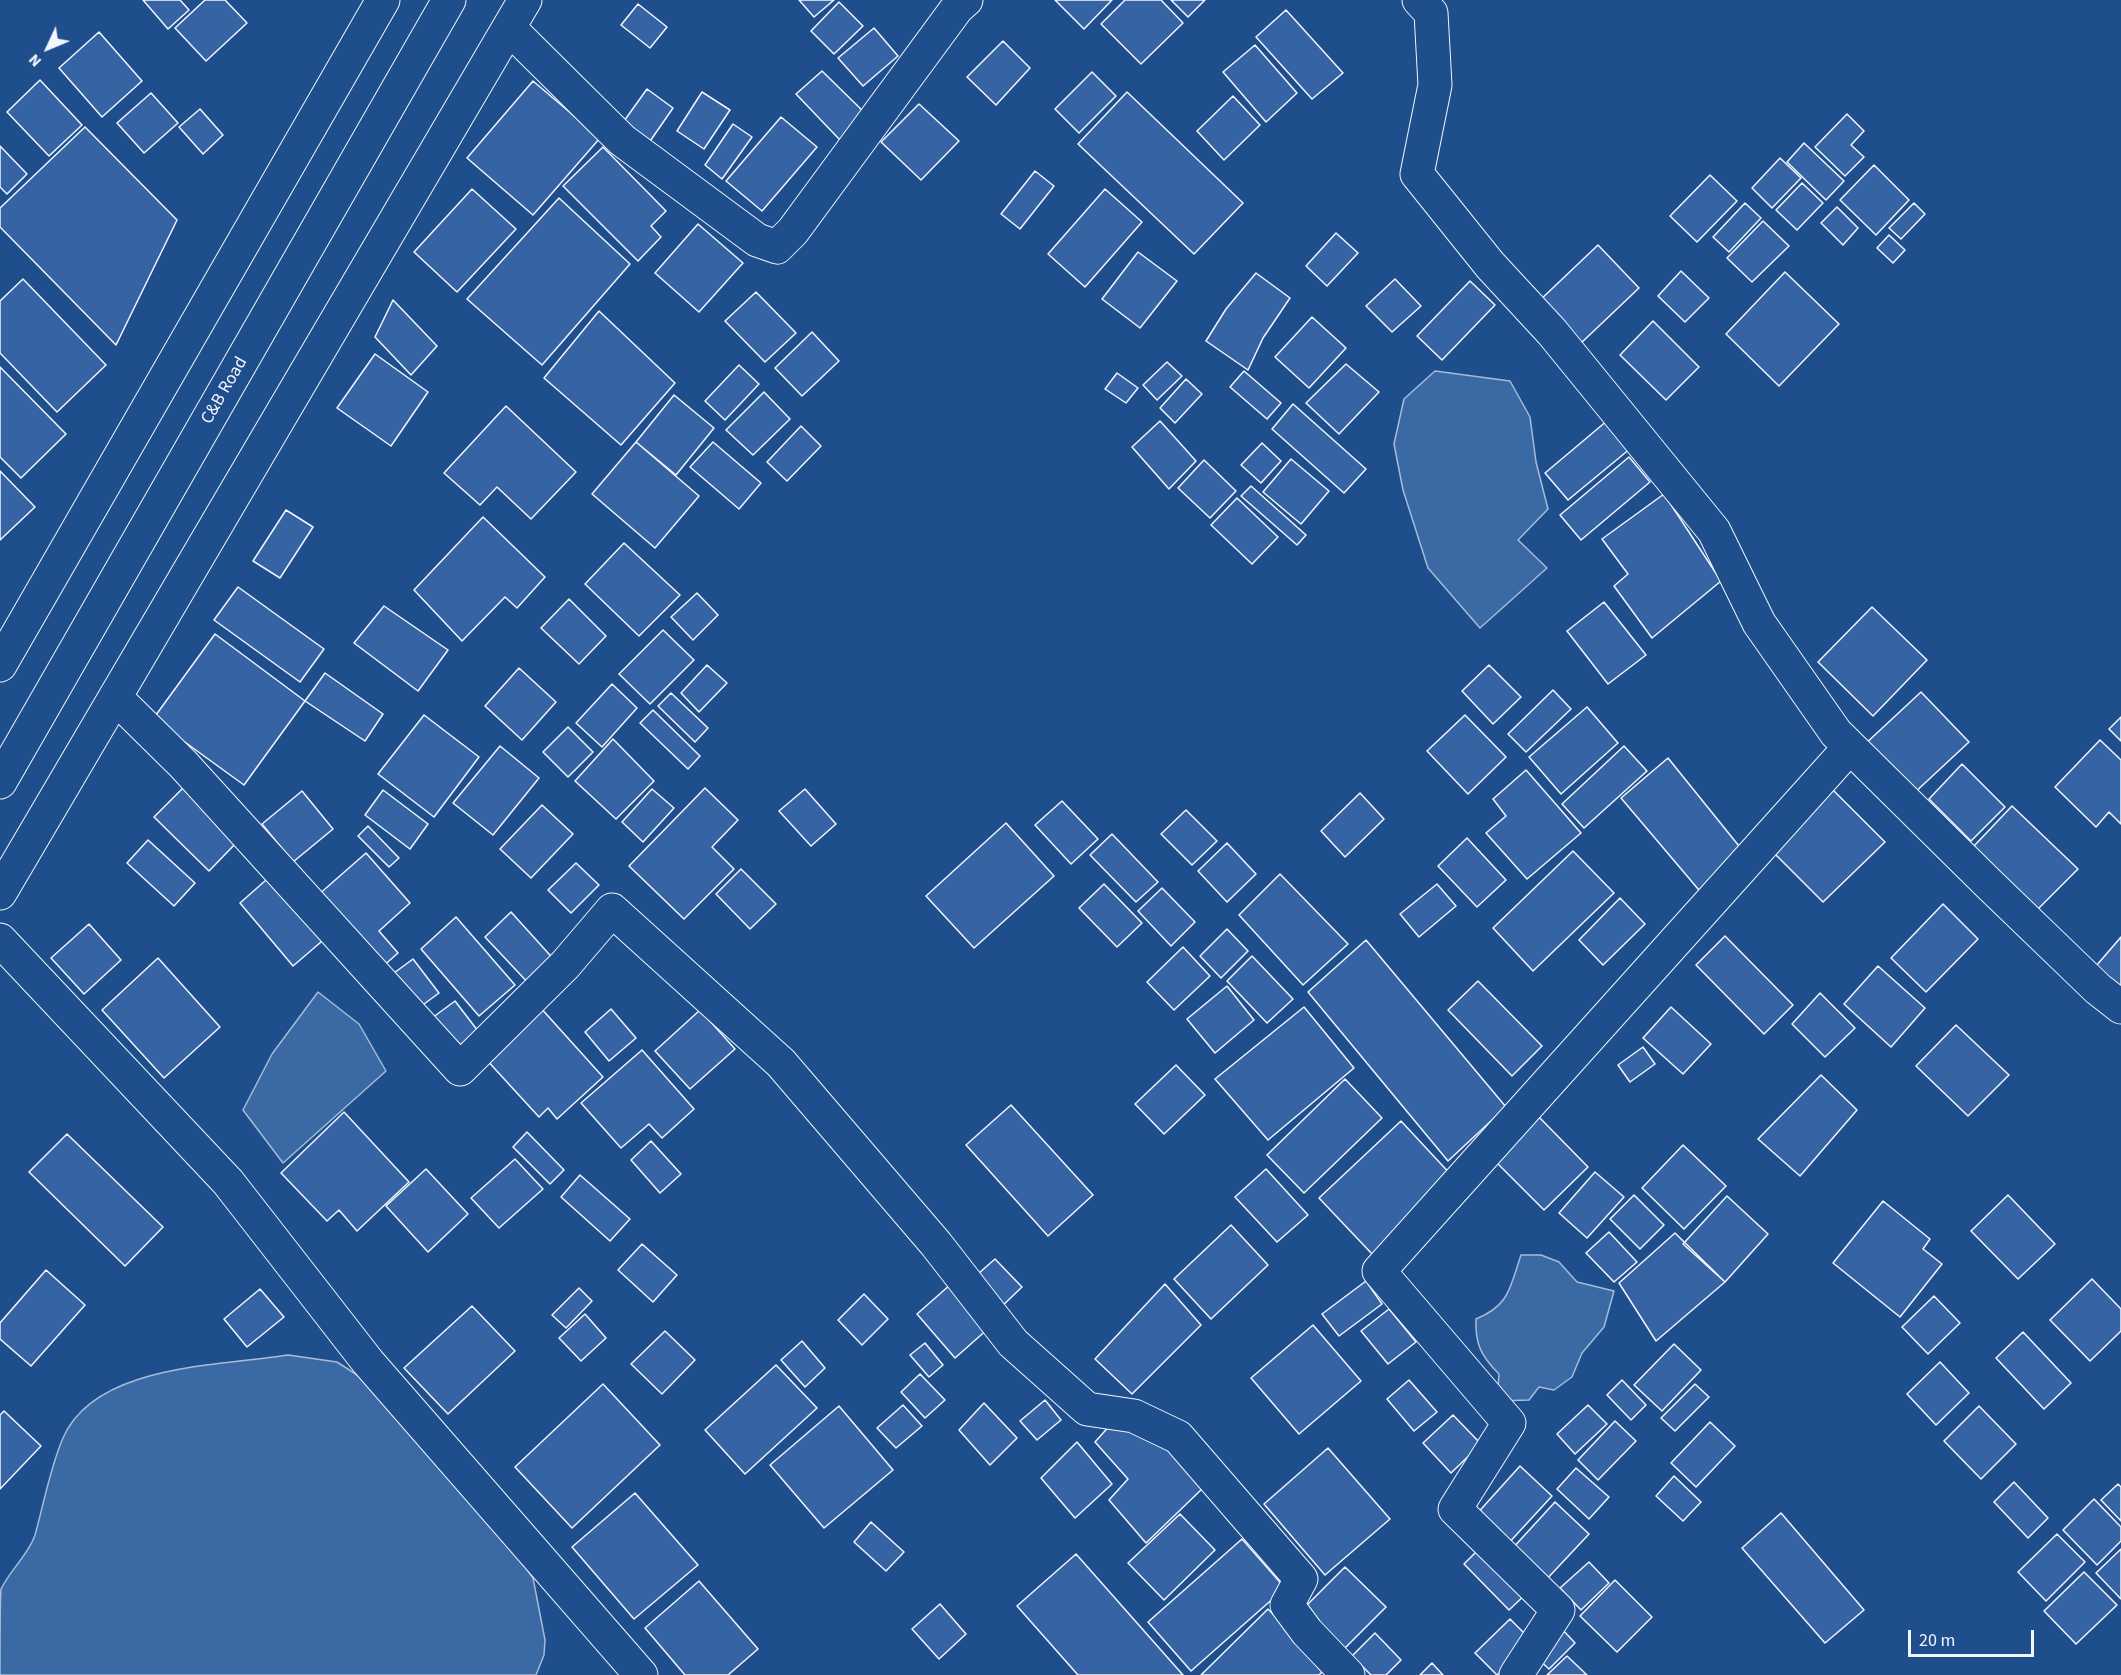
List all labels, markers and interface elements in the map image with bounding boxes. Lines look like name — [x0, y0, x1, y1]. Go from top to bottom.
north arrow — [18, 18, 78, 78]
text: N — [23, 49, 47, 72]
street label: C&B Road — [197, 354, 253, 428]
scale bar — [1911, 1618, 2037, 1656]
text: 20 m — [1919, 1628, 1955, 1653]

